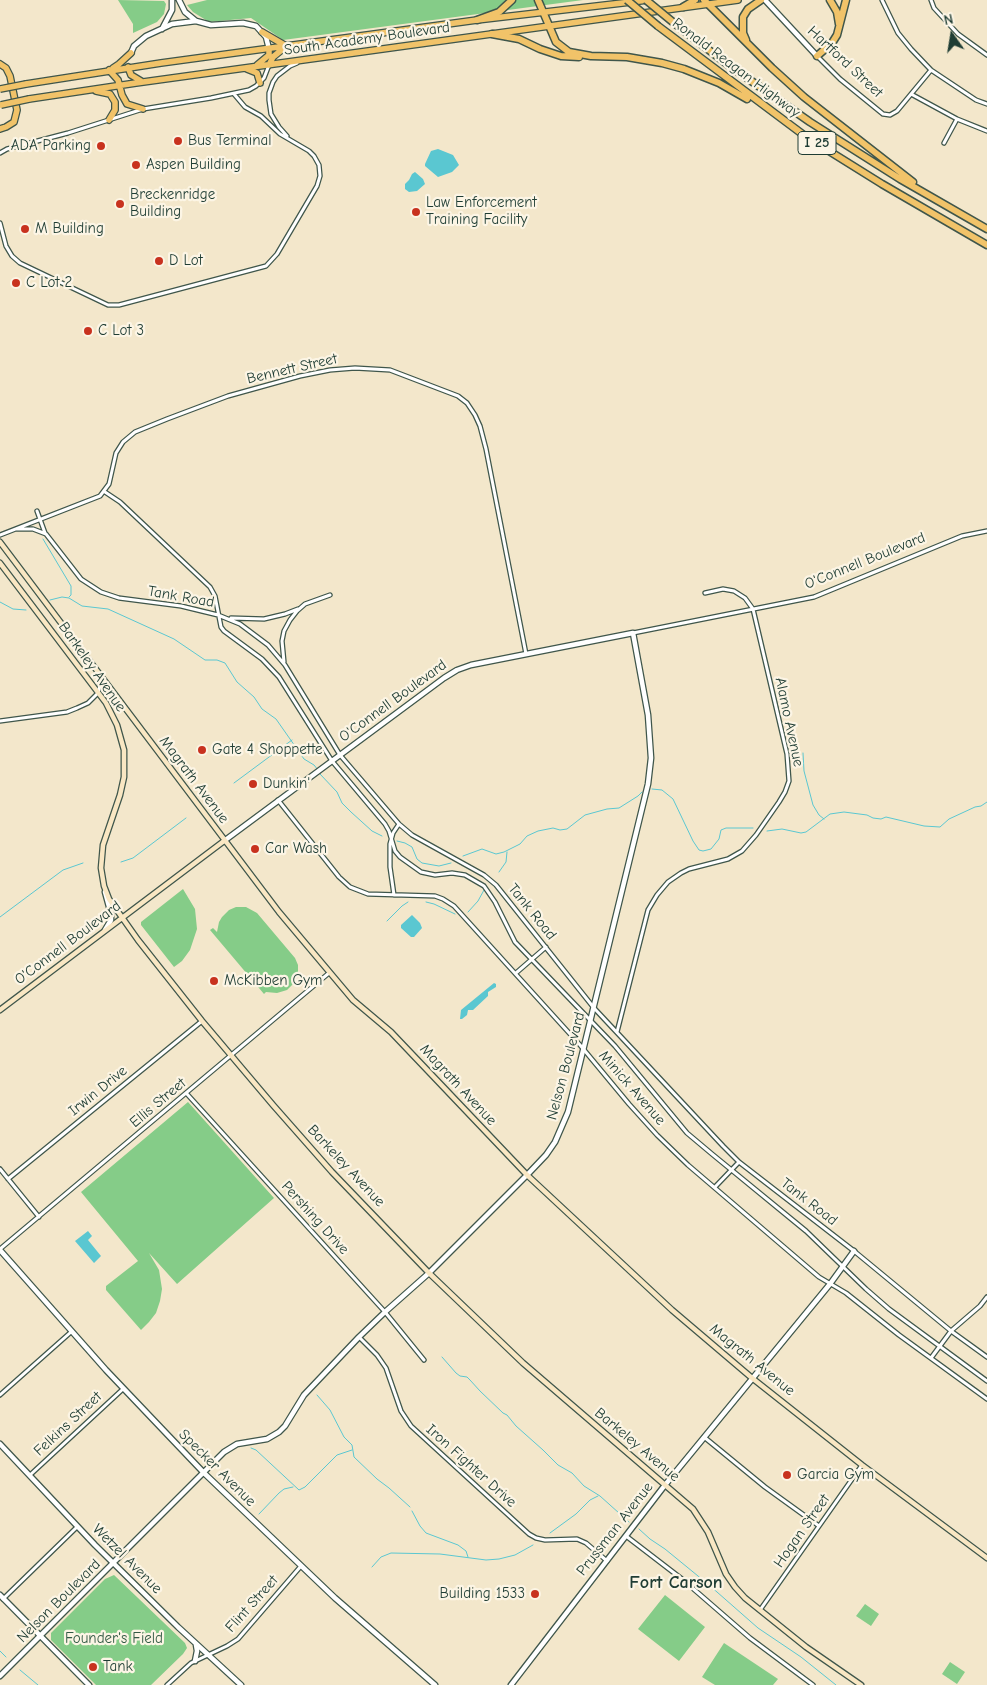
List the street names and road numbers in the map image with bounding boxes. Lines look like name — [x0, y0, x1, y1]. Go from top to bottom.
street label: Ronald Reagan Highway — [669, 14, 803, 122]
street label: South Academy Boulevard — [283, 18, 451, 60]
street label: Hartford Street — [803, 22, 887, 102]
road number: I 25 — [798, 132, 836, 154]
street label: Bennett Street — [245, 350, 339, 388]
street label: O'Connell Boulevard — [802, 529, 928, 593]
street label: Tank Road — [146, 582, 216, 612]
street label: Barkeley Avenue — [54, 619, 130, 715]
street label: O'Connell Boulevard — [336, 656, 450, 746]
street label: Alamo Avenue — [771, 676, 807, 768]
street label: Magrath Avenue — [155, 733, 233, 827]
street label: Tank Road — [504, 880, 560, 944]
street label: O'Connell Boulevard — [11, 897, 125, 989]
street label: Nelson Boulevard — [543, 1010, 589, 1122]
street label: Magrath Avenue — [416, 1041, 500, 1129]
street label: Minick Avenue — [595, 1047, 669, 1129]
street label: Irwin Drive — [65, 1062, 131, 1120]
street label: Ellis Street — [126, 1074, 190, 1132]
street label: Barkeley Avenue — [303, 1121, 389, 1211]
street label: Tank Road — [777, 1174, 841, 1230]
street label: Pershing Drive — [277, 1178, 353, 1258]
street label: Magrath Avenue — [706, 1320, 798, 1400]
street label: Felkins Street — [30, 1388, 106, 1460]
street label: Barkeley Avenue — [591, 1404, 683, 1486]
street label: Iron Fighter Drive — [422, 1421, 520, 1511]
street label: Specker Avenue — [175, 1426, 259, 1510]
street label: Prussman Avenue — [573, 1479, 657, 1579]
street label: Hogan Street — [770, 1491, 834, 1571]
street label: Wetzel Avenue — [88, 1520, 166, 1598]
street label: Nelson Boulevard — [13, 1555, 105, 1647]
street label: Flint Street — [222, 1572, 282, 1636]

